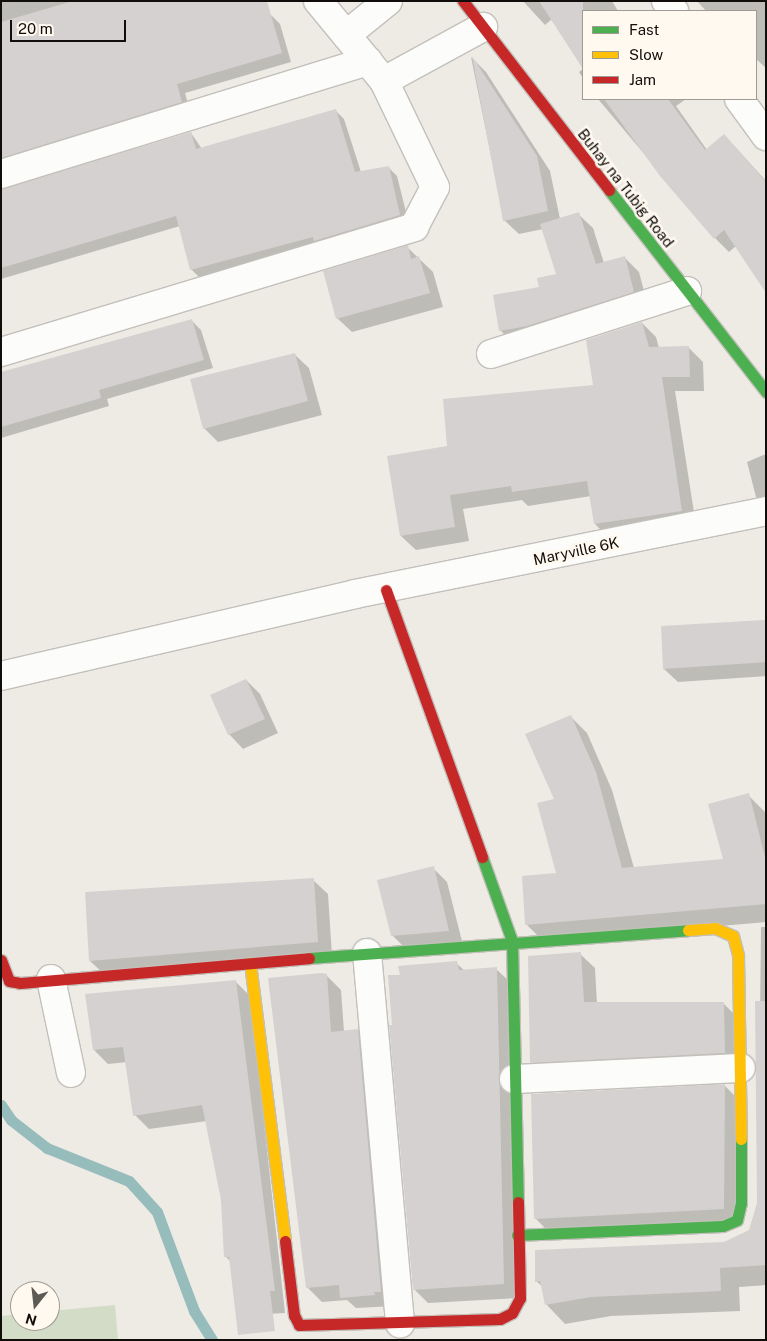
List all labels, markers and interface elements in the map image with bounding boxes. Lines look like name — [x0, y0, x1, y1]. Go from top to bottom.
scale bar — [12, 10, 129, 42]
legend — [582, 10, 757, 100]
text: 20 m — [18, 20, 53, 37]
text: Fast — [629, 21, 659, 38]
text: Slow — [629, 46, 663, 63]
text: Jam — [629, 71, 656, 88]
street label: Buhay na Tubig Road — [574, 125, 678, 251]
street label: Maryville 6K — [531, 533, 621, 569]
north arrow — [10, 1281, 60, 1331]
text: N — [24, 1310, 39, 1329]

